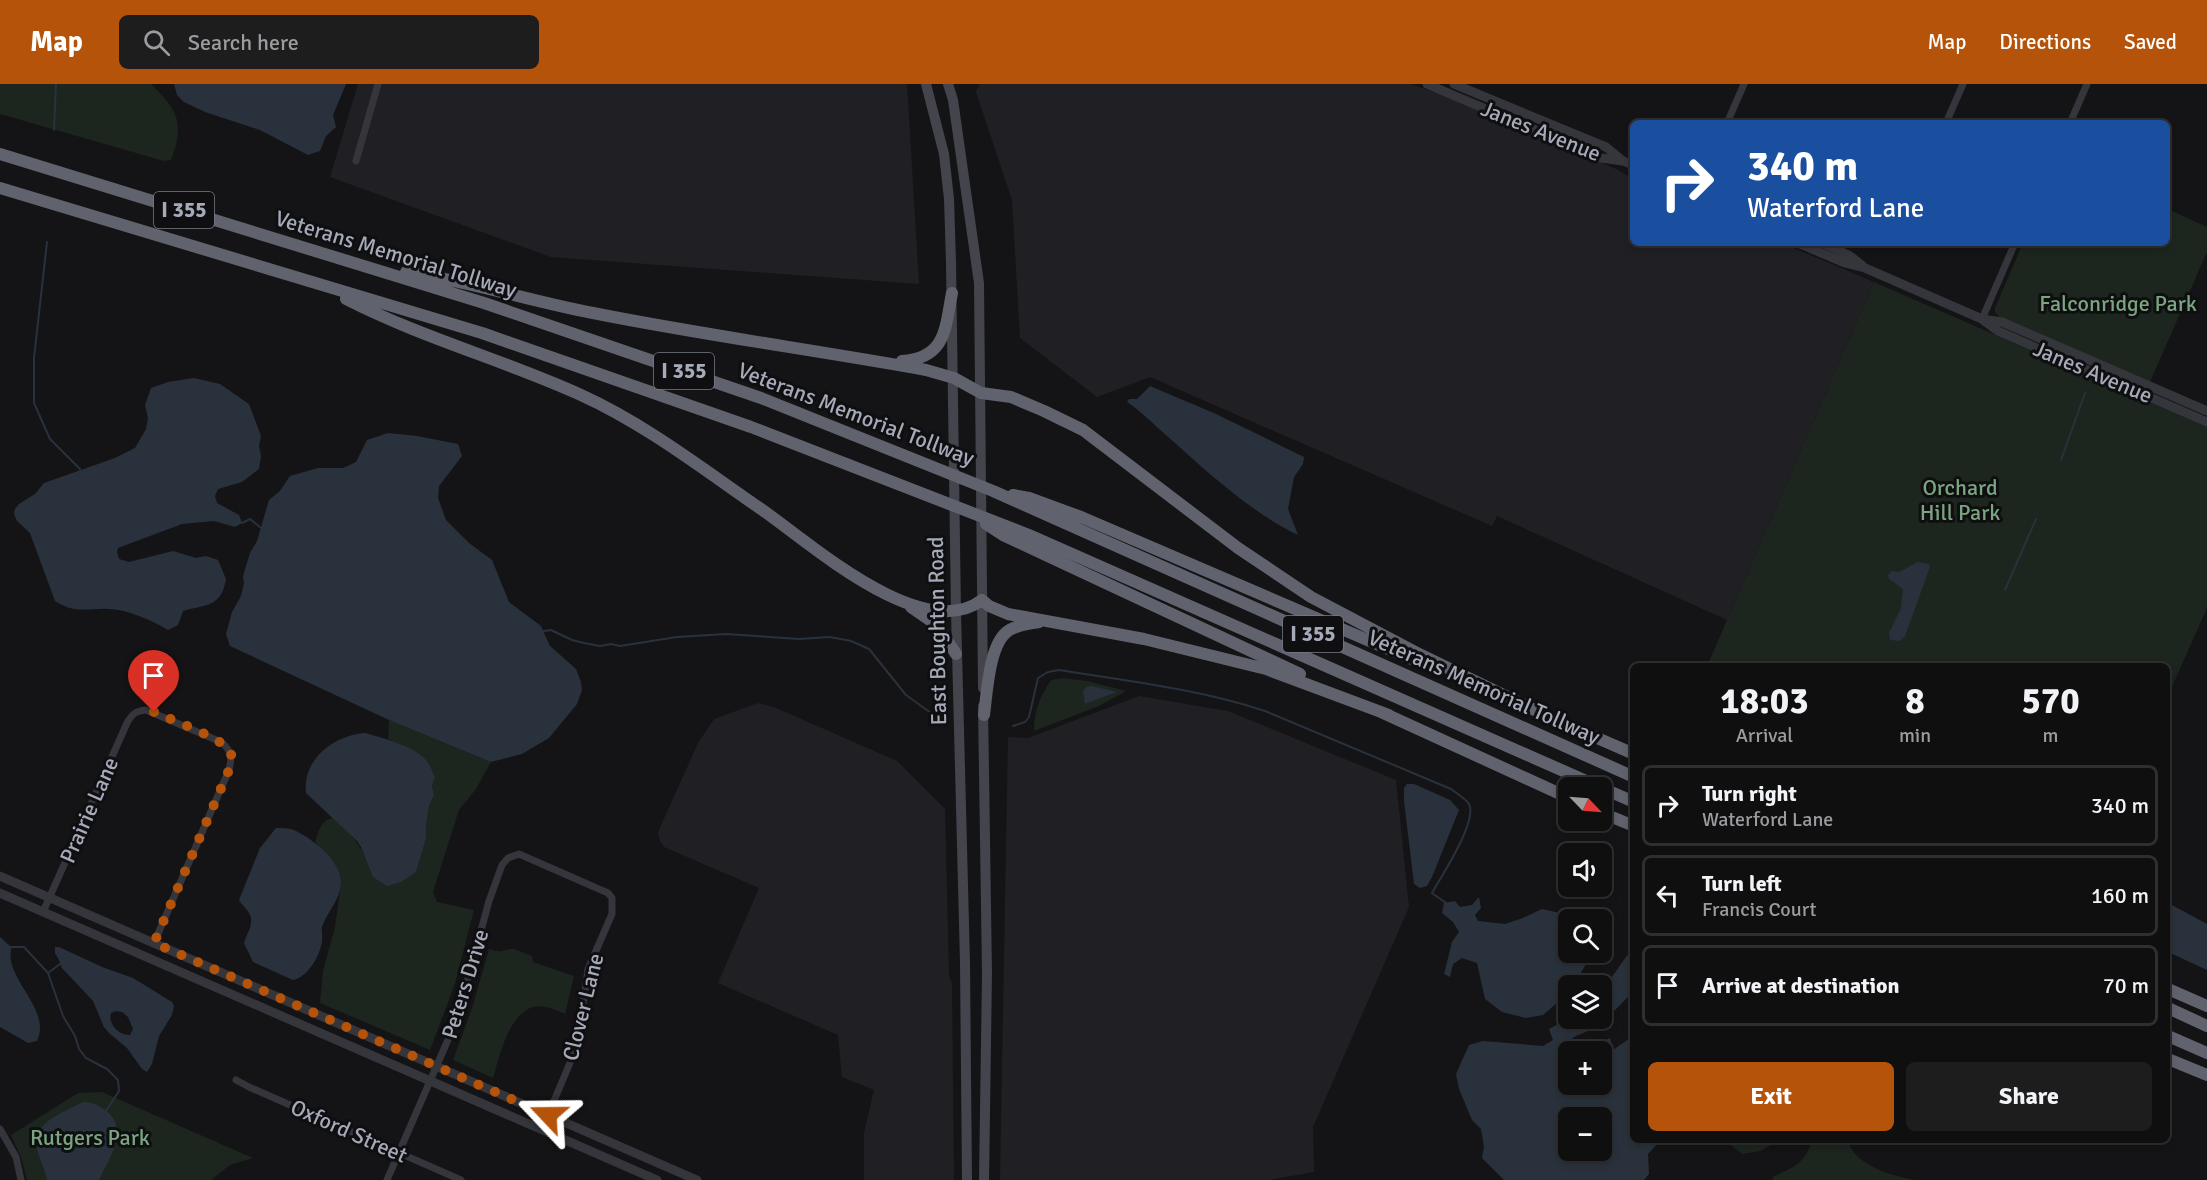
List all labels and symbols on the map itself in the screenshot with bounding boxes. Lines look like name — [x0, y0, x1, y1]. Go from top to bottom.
street label: Janes Avenue — [1477, 95, 1605, 167]
road number: I 355 — [154, 192, 214, 228]
street label: Veterans Memorial Tollway — [272, 204, 521, 304]
park label: Falconridge Park — [2039, 290, 2197, 317]
street label: Janes Avenue — [2029, 335, 2157, 409]
road number: I 355 — [654, 353, 714, 389]
street label: Veterans Memorial Tollway — [734, 356, 979, 472]
park label: Orchard Hill Park — [1920, 474, 2000, 526]
street label: East Boughton Road — [922, 536, 952, 726]
road number: I 355 — [1283, 616, 1343, 652]
street label: Veterans Memorial Tollway — [1364, 624, 1605, 751]
pin — [128, 650, 179, 712]
street label: Prairie Lane — [54, 753, 124, 867]
north arrow — [1558, 777, 1612, 831]
street label: Peters Drive — [436, 926, 494, 1042]
street label: Clover Lane — [557, 950, 609, 1064]
position arrow — [516, 1083, 580, 1147]
street label: Oxford Street — [286, 1093, 412, 1169]
park label: Rutgers Park — [30, 1124, 150, 1151]

